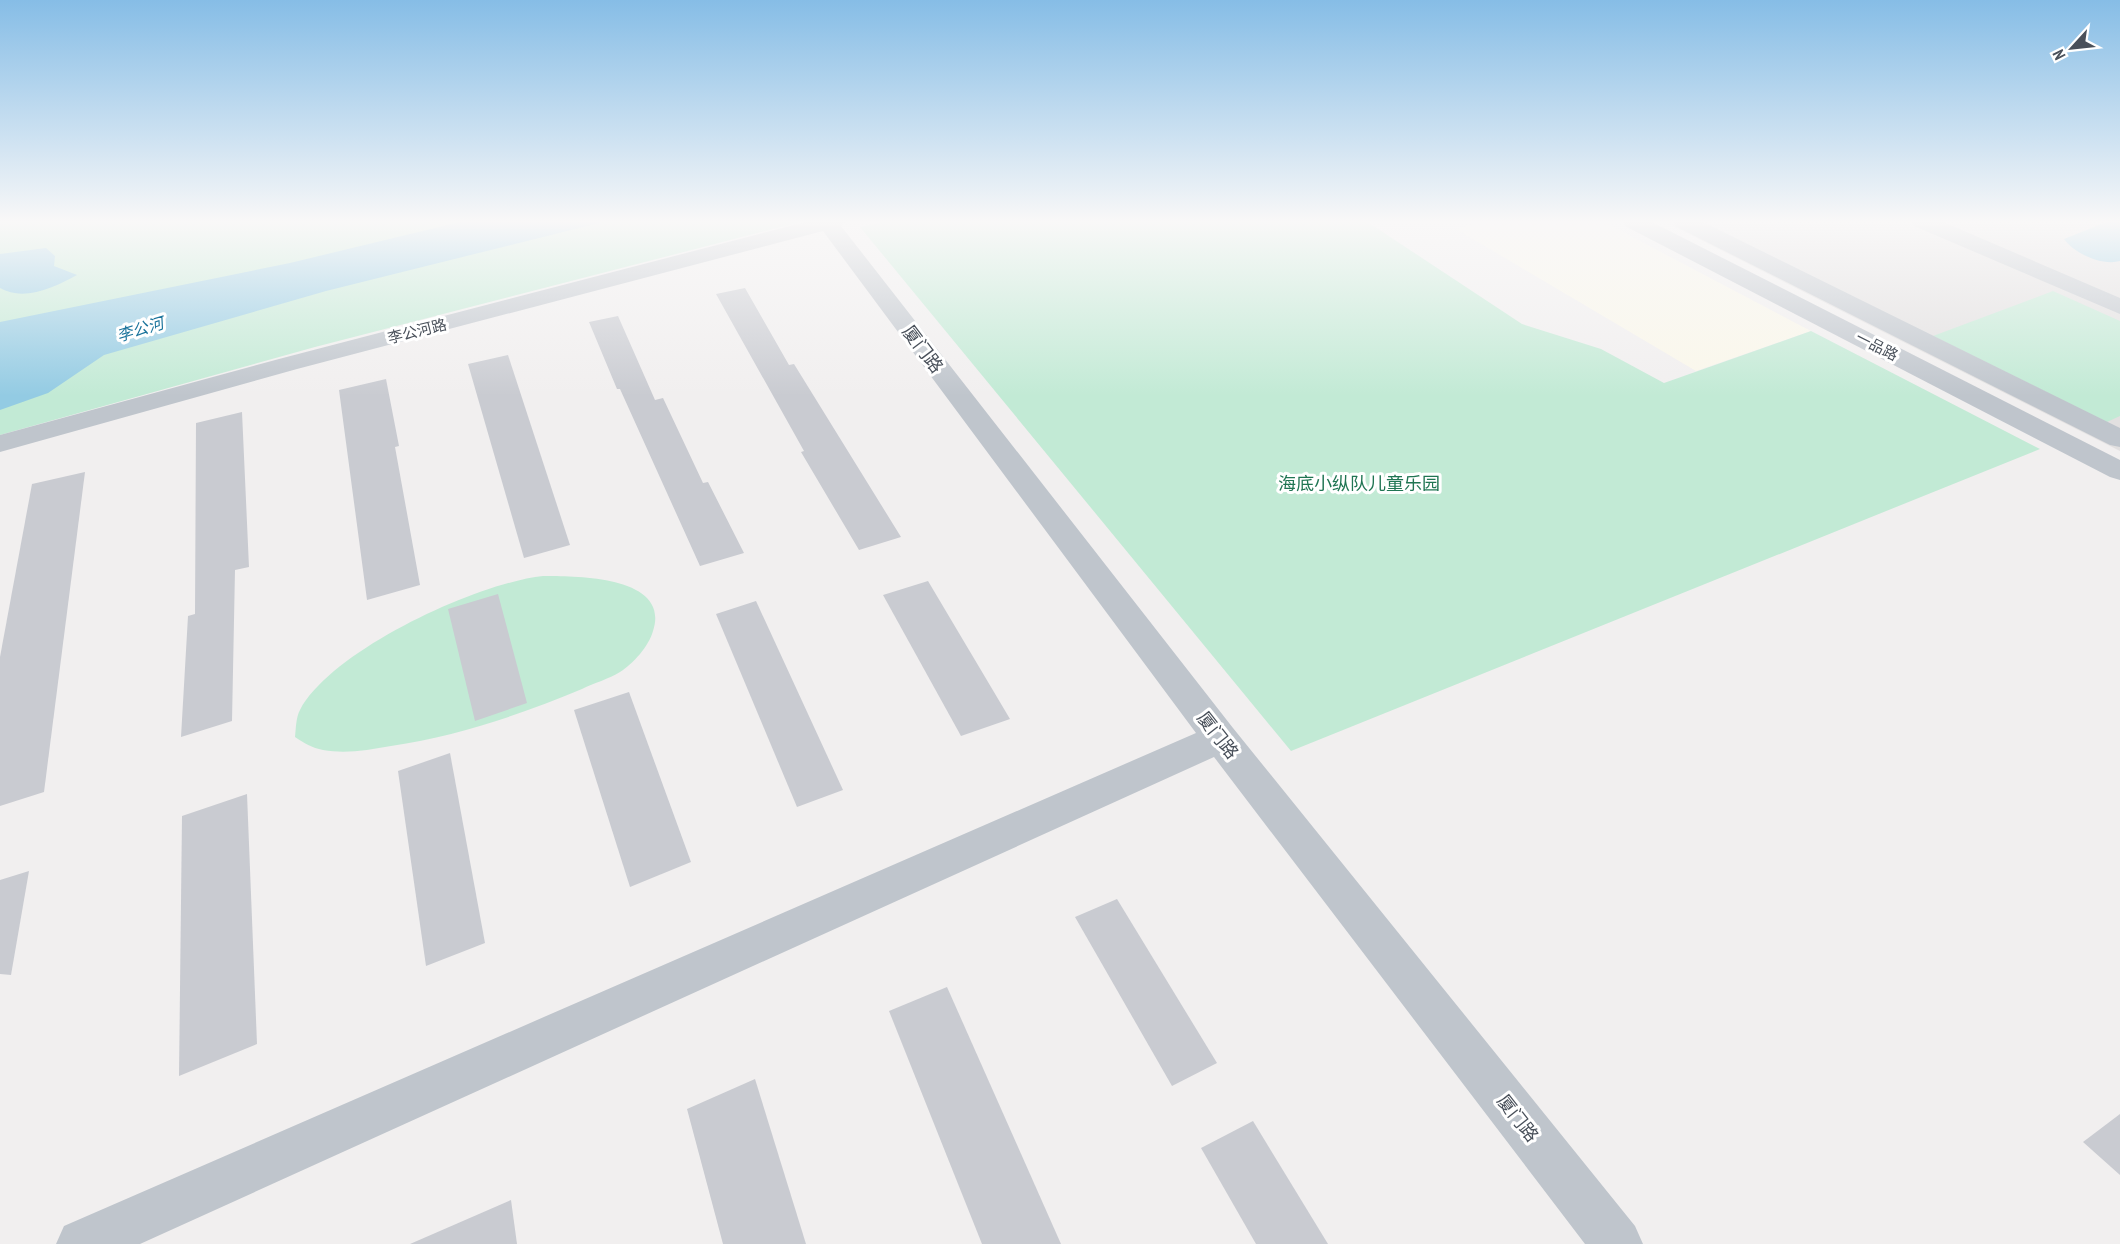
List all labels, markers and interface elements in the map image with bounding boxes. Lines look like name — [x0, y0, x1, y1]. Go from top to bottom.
north arrow — [2042, 18, 2102, 78]
text: N — [2048, 46, 2070, 63]
water label: 李公河 — [114, 312, 169, 346]
street label: 李公河路 — [386, 315, 448, 347]
street label: 厦门路 — [898, 321, 948, 377]
street label: 一品路 — [1853, 327, 1901, 365]
park label: 海底小纵队儿童乐园 — [1278, 472, 1440, 495]
street label: 厦门路 — [1192, 707, 1244, 763]
street label: 厦门路 — [1492, 1090, 1544, 1146]

